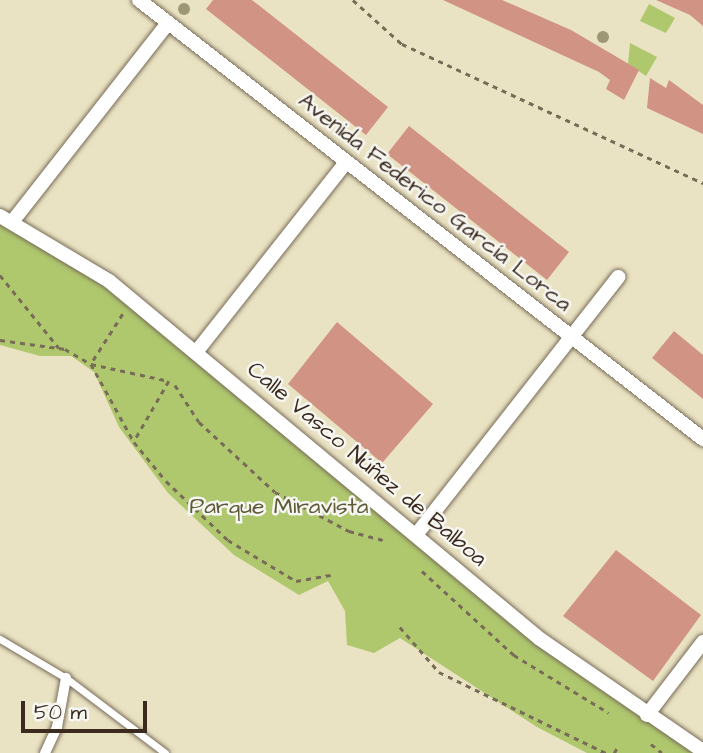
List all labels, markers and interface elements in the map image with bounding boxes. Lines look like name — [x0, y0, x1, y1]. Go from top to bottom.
street label: Avenida Federico García Lorca — [293, 87, 577, 317]
street label: Calle Vasco Núñez de Balboa — [241, 356, 493, 572]
park label: Parque Miravista — [189, 492, 369, 520]
scale bar — [24, 686, 150, 730]
text: 50 m — [34, 698, 87, 727]

